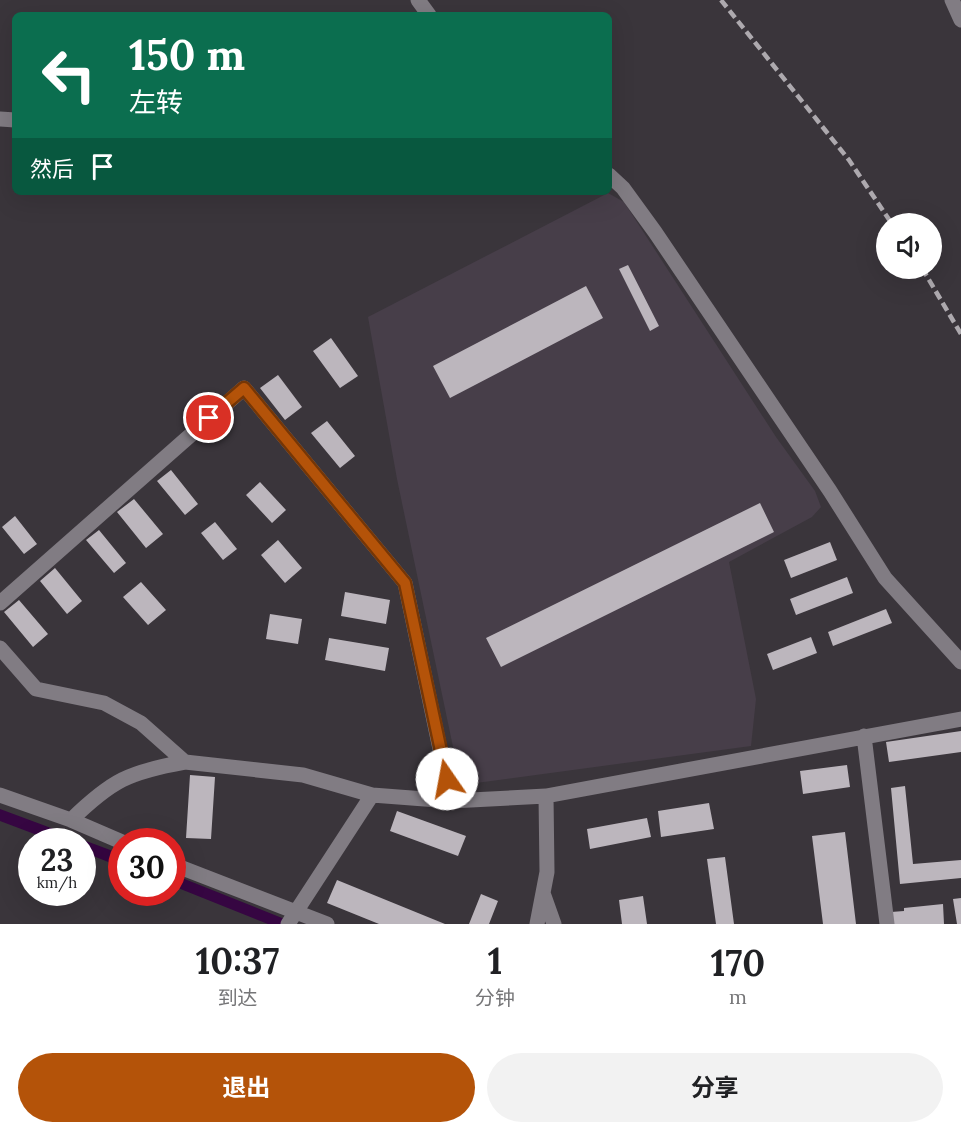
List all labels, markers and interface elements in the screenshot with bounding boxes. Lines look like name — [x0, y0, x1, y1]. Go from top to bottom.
text: 150 m — [129, 28, 245, 82]
icon: left — [30, 36, 108, 114]
text: 左转 — [129, 85, 183, 119]
icon: arrive — [86, 150, 119, 183]
text: 然后 — [30, 155, 74, 183]
map controls — [876, 213, 942, 279]
button: sound — [876, 213, 942, 279]
pin — [183, 392, 234, 443]
icon: arrive — [192, 401, 225, 434]
position arrow — [415, 747, 479, 811]
speed limit sign: 30 — [108, 828, 186, 906]
text: 23 — [41, 841, 73, 879]
text: km/h — [37, 873, 77, 892]
text: 10:37 — [196, 938, 279, 984]
text: 1 — [488, 938, 502, 984]
text: 170 — [711, 940, 765, 986]
text: m — [729, 984, 747, 1009]
text: 到达 — [218, 985, 258, 1010]
text: 分钟 — [475, 985, 515, 1010]
button: 退出 — [18, 1053, 475, 1122]
button: 分享 — [487, 1053, 943, 1122]

